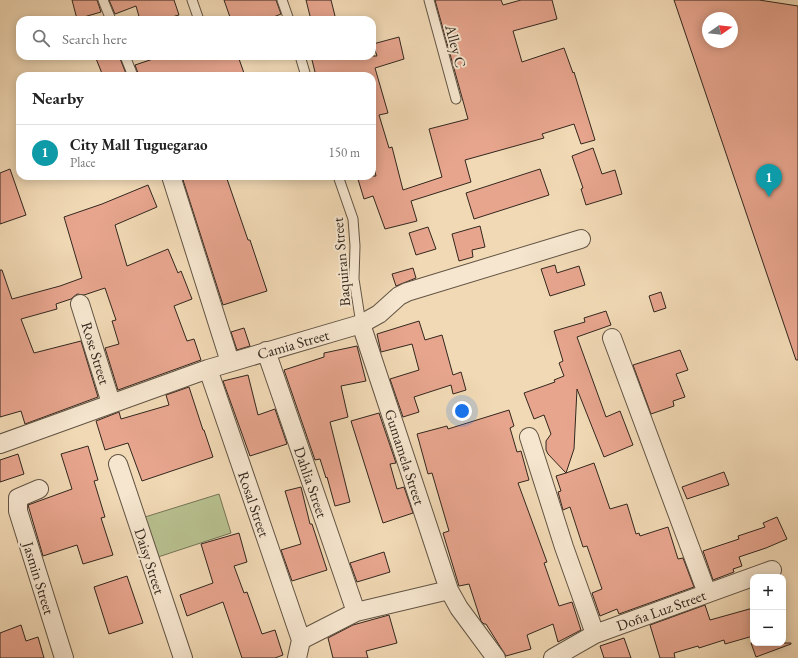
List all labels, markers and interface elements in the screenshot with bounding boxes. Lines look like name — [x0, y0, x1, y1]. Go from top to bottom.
north arrow — [702, 12, 738, 48]
search box — [16, 16, 376, 60]
street label: Alley C — [441, 21, 471, 70]
icon: search — [30, 27, 52, 49]
text: Search here — [62, 29, 127, 48]
text: Nearby — [32, 87, 84, 109]
text: City Mall Tuguegarao — [70, 135, 208, 154]
text: 1 — [42, 144, 48, 161]
text: 150 m — [329, 144, 360, 161]
text: Place — [70, 154, 96, 171]
pin: 1 — [756, 164, 782, 197]
street label: Baquiran Street — [328, 217, 354, 307]
street label: Rose Street — [77, 319, 115, 387]
street label: Camia Street — [255, 325, 331, 363]
your location — [452, 401, 472, 421]
street label: Gumamela Street — [381, 407, 430, 508]
street label: Dahlia Street — [290, 444, 332, 520]
street label: Rosal Street — [234, 469, 274, 540]
street label: Daisy Street — [130, 526, 170, 597]
street label: Jasmin Street — [18, 537, 59, 617]
map controls — [750, 574, 786, 646]
button: + — [750, 574, 786, 610]
street label: Doña Luz Street — [614, 585, 709, 635]
button: − — [750, 610, 786, 646]

